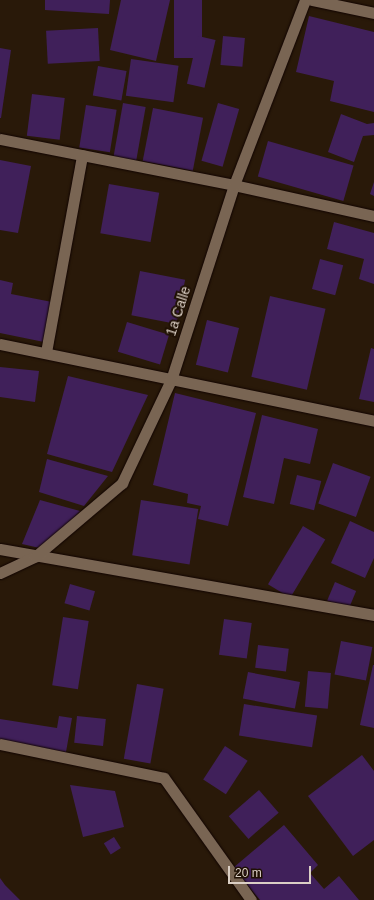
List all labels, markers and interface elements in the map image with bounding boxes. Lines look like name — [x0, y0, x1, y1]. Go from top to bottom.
street label: 1a Calle — [162, 284, 194, 338]
scale bar — [230, 858, 313, 884]
text: 20 m — [235, 866, 262, 880]

